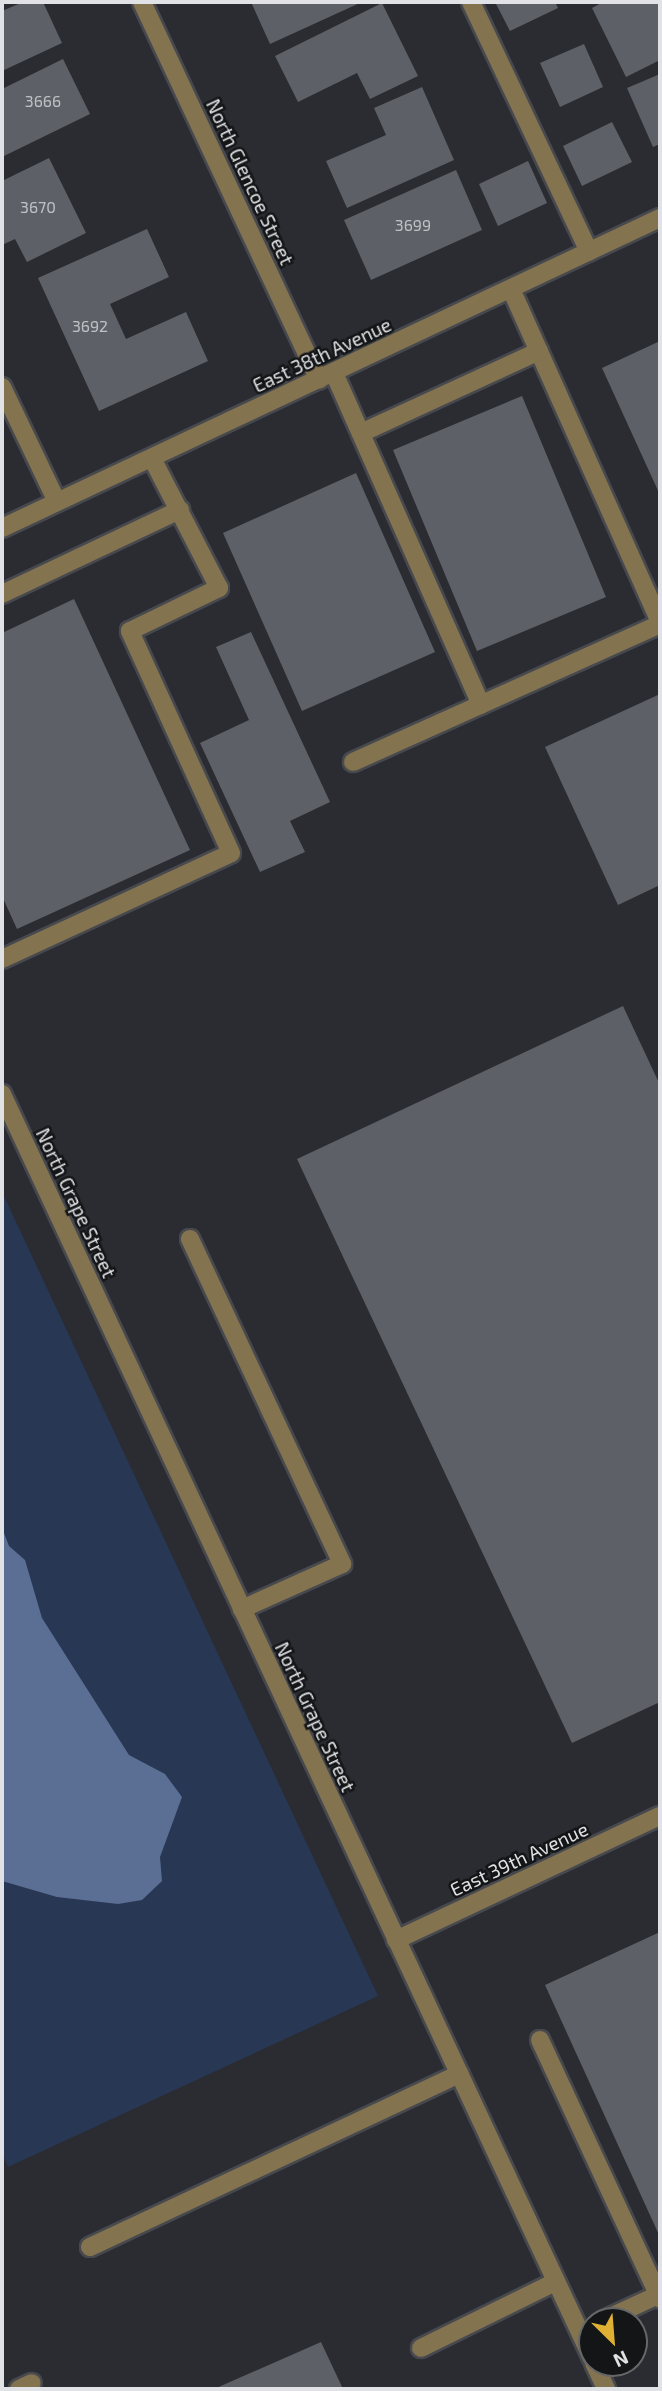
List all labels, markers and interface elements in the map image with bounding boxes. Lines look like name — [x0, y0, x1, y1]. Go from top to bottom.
house number: 3666 — [25, 91, 61, 111]
street label: North Glencoe Street — [202, 95, 298, 269]
house number: 3670 — [20, 197, 56, 217]
house number: 3699 — [395, 215, 431, 235]
street label: East 38th Avenue — [249, 313, 395, 397]
house number: 3692 — [72, 316, 108, 336]
street label: North Grape Street — [31, 1125, 121, 1281]
street label: North Grape Street — [270, 1639, 360, 1795]
street label: East 39th Avenue — [446, 1817, 592, 1901]
north arrow — [578, 2307, 648, 2377]
text: N — [610, 2346, 632, 2373]

